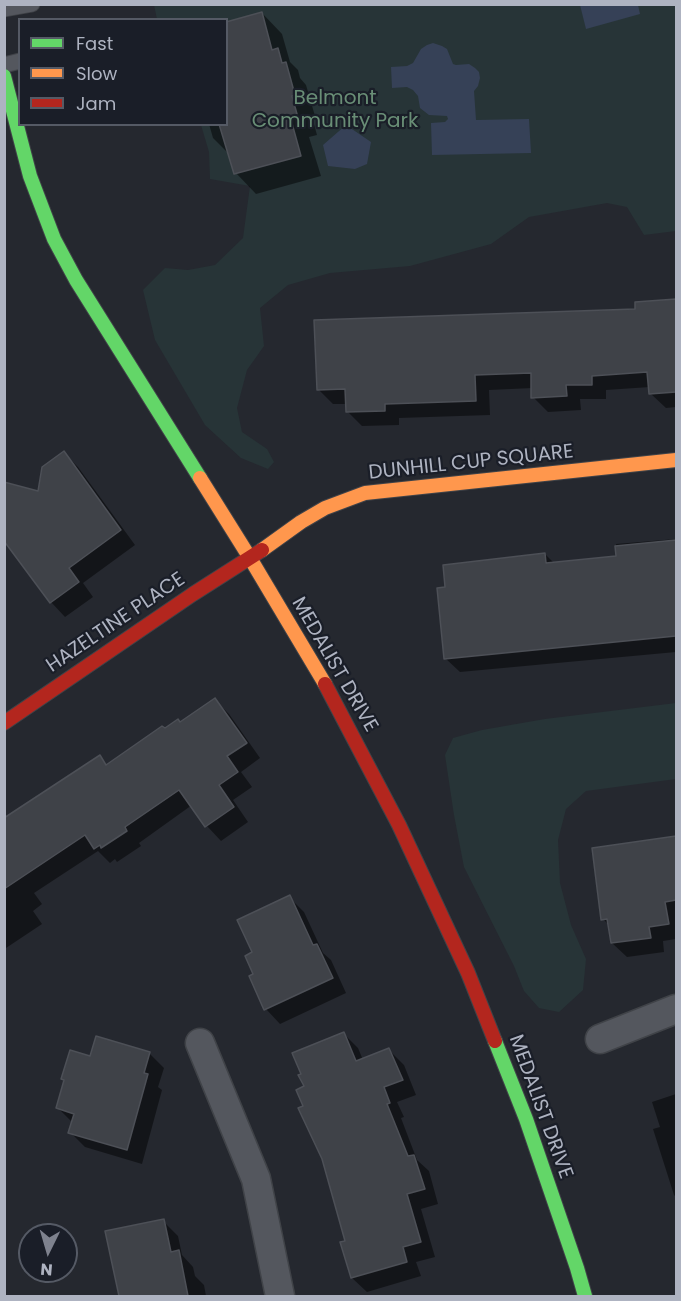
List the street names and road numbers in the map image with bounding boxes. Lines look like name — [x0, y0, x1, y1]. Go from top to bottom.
street label: DUNHILL CUP SQUARE — [367, 440, 575, 486]
street label: HAZELTINE PLACE — [42, 568, 190, 678]
street label: MEDALIST DRIVE — [286, 593, 382, 737]
street label: MEDALIST DRIVE — [503, 1032, 577, 1182]

